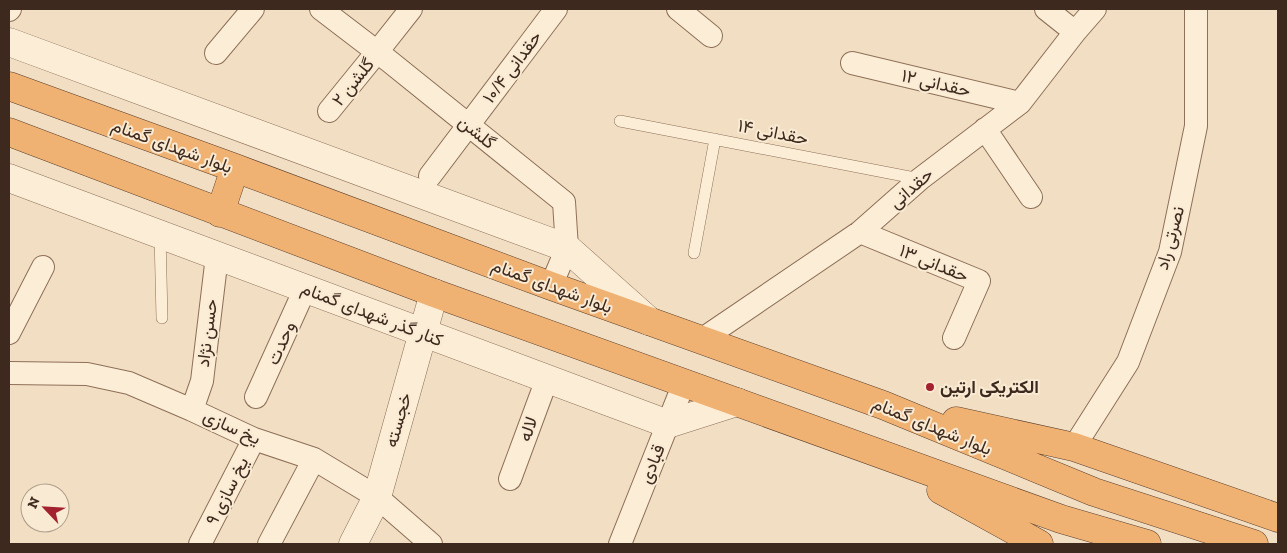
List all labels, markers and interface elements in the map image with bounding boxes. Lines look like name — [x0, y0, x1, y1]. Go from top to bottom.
street label: حقدانی ۱۰/۴ — [478, 26, 546, 108]
street label: گلشن ۲ — [327, 54, 379, 110]
street label: حقدانی ۱۲ — [899, 64, 973, 102]
street label: گلشن — [454, 110, 500, 154]
street label: بلوار شهدای گمنام — [108, 114, 235, 179]
street label: حقدانی ۱۴ — [736, 114, 810, 150]
street label: حقدانی — [884, 163, 938, 213]
street label: نصرتی راد — [1151, 204, 1189, 272]
street label: حقدانی ۱۳ — [896, 239, 972, 287]
street label: بلوار شهدای گمنام — [488, 254, 615, 319]
street label: کنار گذر شهدای گمنام — [298, 277, 446, 352]
street label: حسن نژاد — [192, 298, 222, 368]
street label: وحدت — [262, 318, 300, 368]
place label: الکتریکی ارتین — [940, 376, 1039, 398]
marker: الکتریکی ارتین — [924, 381, 936, 393]
street label: خجسته — [380, 390, 416, 450]
street label: بلوار شهدای گمنام — [869, 392, 995, 461]
street label: یخ سازی — [199, 405, 264, 450]
street label: لاله — [513, 414, 543, 444]
street label: قبادی — [634, 441, 670, 487]
street label: یخ سازی ۹ — [200, 453, 254, 529]
north arrow — [20, 483, 70, 533]
text: N — [24, 494, 44, 511]

